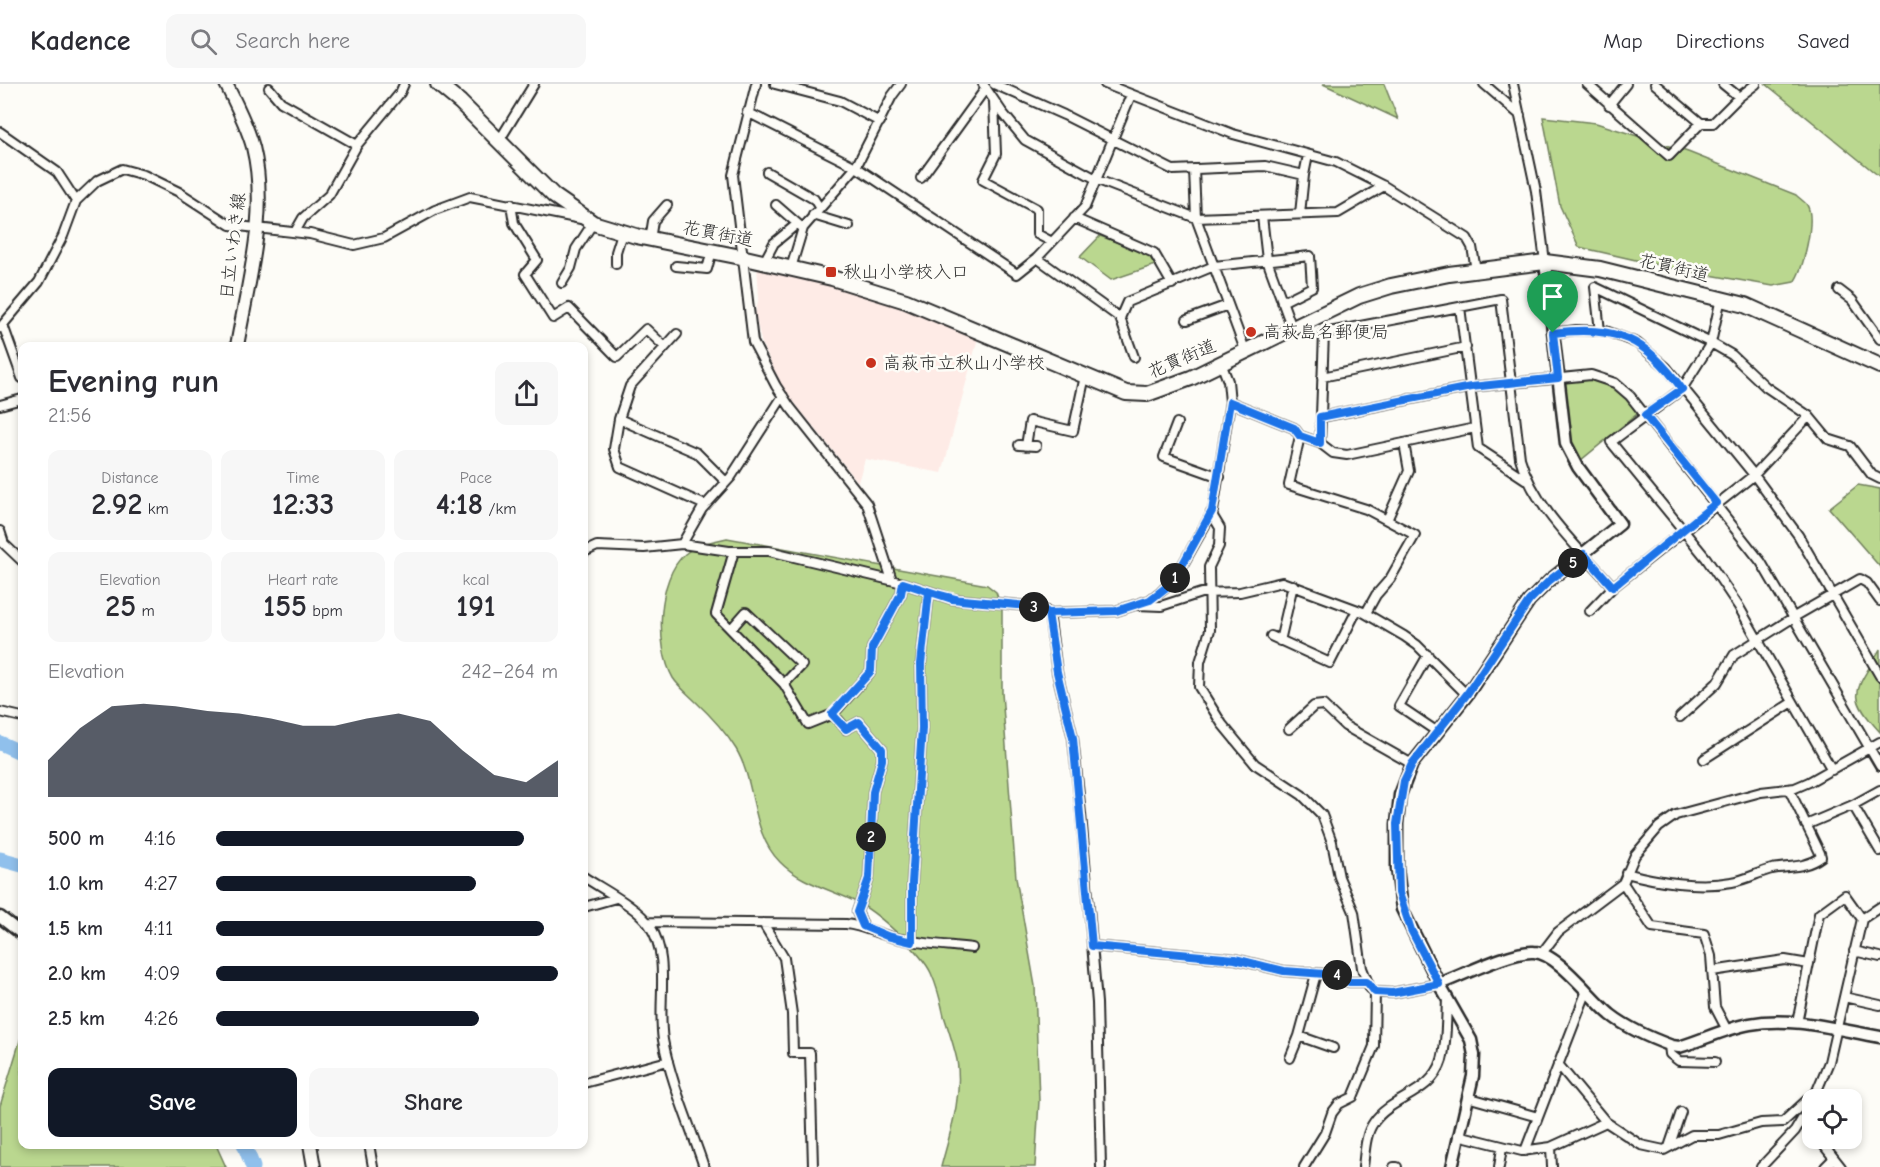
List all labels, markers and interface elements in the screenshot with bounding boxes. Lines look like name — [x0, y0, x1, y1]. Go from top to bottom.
search box — [166, 14, 586, 68]
text: Kadence — [30, 25, 130, 57]
icon: search — [187, 25, 220, 58]
text: Search here — [235, 28, 350, 54]
text: Map — [1603, 29, 1643, 53]
text: Directions — [1676, 29, 1765, 53]
text: Saved — [1798, 29, 1850, 53]
street label: 日立いわき線 — [216, 191, 250, 301]
street label: 花貫街道 — [681, 217, 755, 251]
street label: 花貫街道 — [1637, 250, 1711, 286]
place label: 秋山小学校入口 — [843, 262, 969, 283]
marker: 秋山小学校入口 — [824, 265, 838, 279]
pin — [1527, 271, 1578, 333]
icon: arrive — [1536, 280, 1569, 313]
place label: 高萩島名郵便局 — [1263, 322, 1389, 343]
marker: 高萩島名郵便局 — [1244, 325, 1258, 339]
street label: 花貫街道 — [1145, 335, 1219, 383]
place label: 高萩市立秋山小学校 — [883, 353, 1045, 374]
marker: 高萩市立秋山小学校 — [864, 356, 878, 370]
text: Evening run — [48, 362, 219, 400]
button: share — [495, 362, 558, 425]
text: 21:56 — [48, 404, 92, 427]
text: Distance — [101, 469, 159, 487]
text: Time — [286, 469, 320, 487]
text: Pace — [460, 469, 492, 487]
text: 2.92 — [91, 487, 142, 522]
text: 12:33 — [272, 487, 334, 522]
text: 4:18 — [436, 487, 483, 522]
text: km — [142, 500, 169, 518]
text: /km — [483, 500, 516, 518]
pin: 5 — [1558, 548, 1588, 578]
text: 5 — [1569, 554, 1577, 572]
pin: 1 — [1160, 563, 1190, 593]
text: 1 — [1172, 569, 1178, 587]
text: Elevation — [99, 571, 161, 589]
text: Heart rate — [268, 571, 338, 589]
text: kcal — [463, 571, 489, 589]
text: 25 — [105, 589, 136, 624]
text: 155 — [263, 589, 307, 624]
text: 191 — [456, 589, 496, 624]
pin: 3 — [1019, 592, 1049, 622]
text: 3 — [1030, 598, 1038, 616]
text: m — [136, 602, 155, 620]
text: bpm — [307, 602, 343, 620]
text: Elevation — [48, 660, 125, 683]
text: 242–264 m — [461, 660, 558, 683]
pin: 2 — [856, 822, 886, 852]
text: 500 m — [48, 827, 105, 850]
text: 4:16 — [144, 827, 176, 850]
text: 2 — [867, 828, 875, 846]
text: 1.0 km — [48, 872, 104, 895]
text: 4:27 — [144, 872, 177, 895]
text: 1.5 km — [48, 917, 103, 940]
text: 4:11 — [144, 917, 173, 940]
pin: 4 — [1322, 960, 1352, 990]
text: 2.0 km — [48, 962, 106, 985]
text: 4:09 — [144, 962, 180, 985]
text: 4 — [1333, 966, 1341, 984]
text: 2.5 km — [48, 1007, 105, 1030]
text: 4:26 — [144, 1007, 179, 1030]
button: Save — [48, 1068, 297, 1137]
button: Share — [309, 1068, 558, 1137]
map controls — [1802, 1089, 1862, 1149]
button: locate — [1802, 1089, 1862, 1149]

